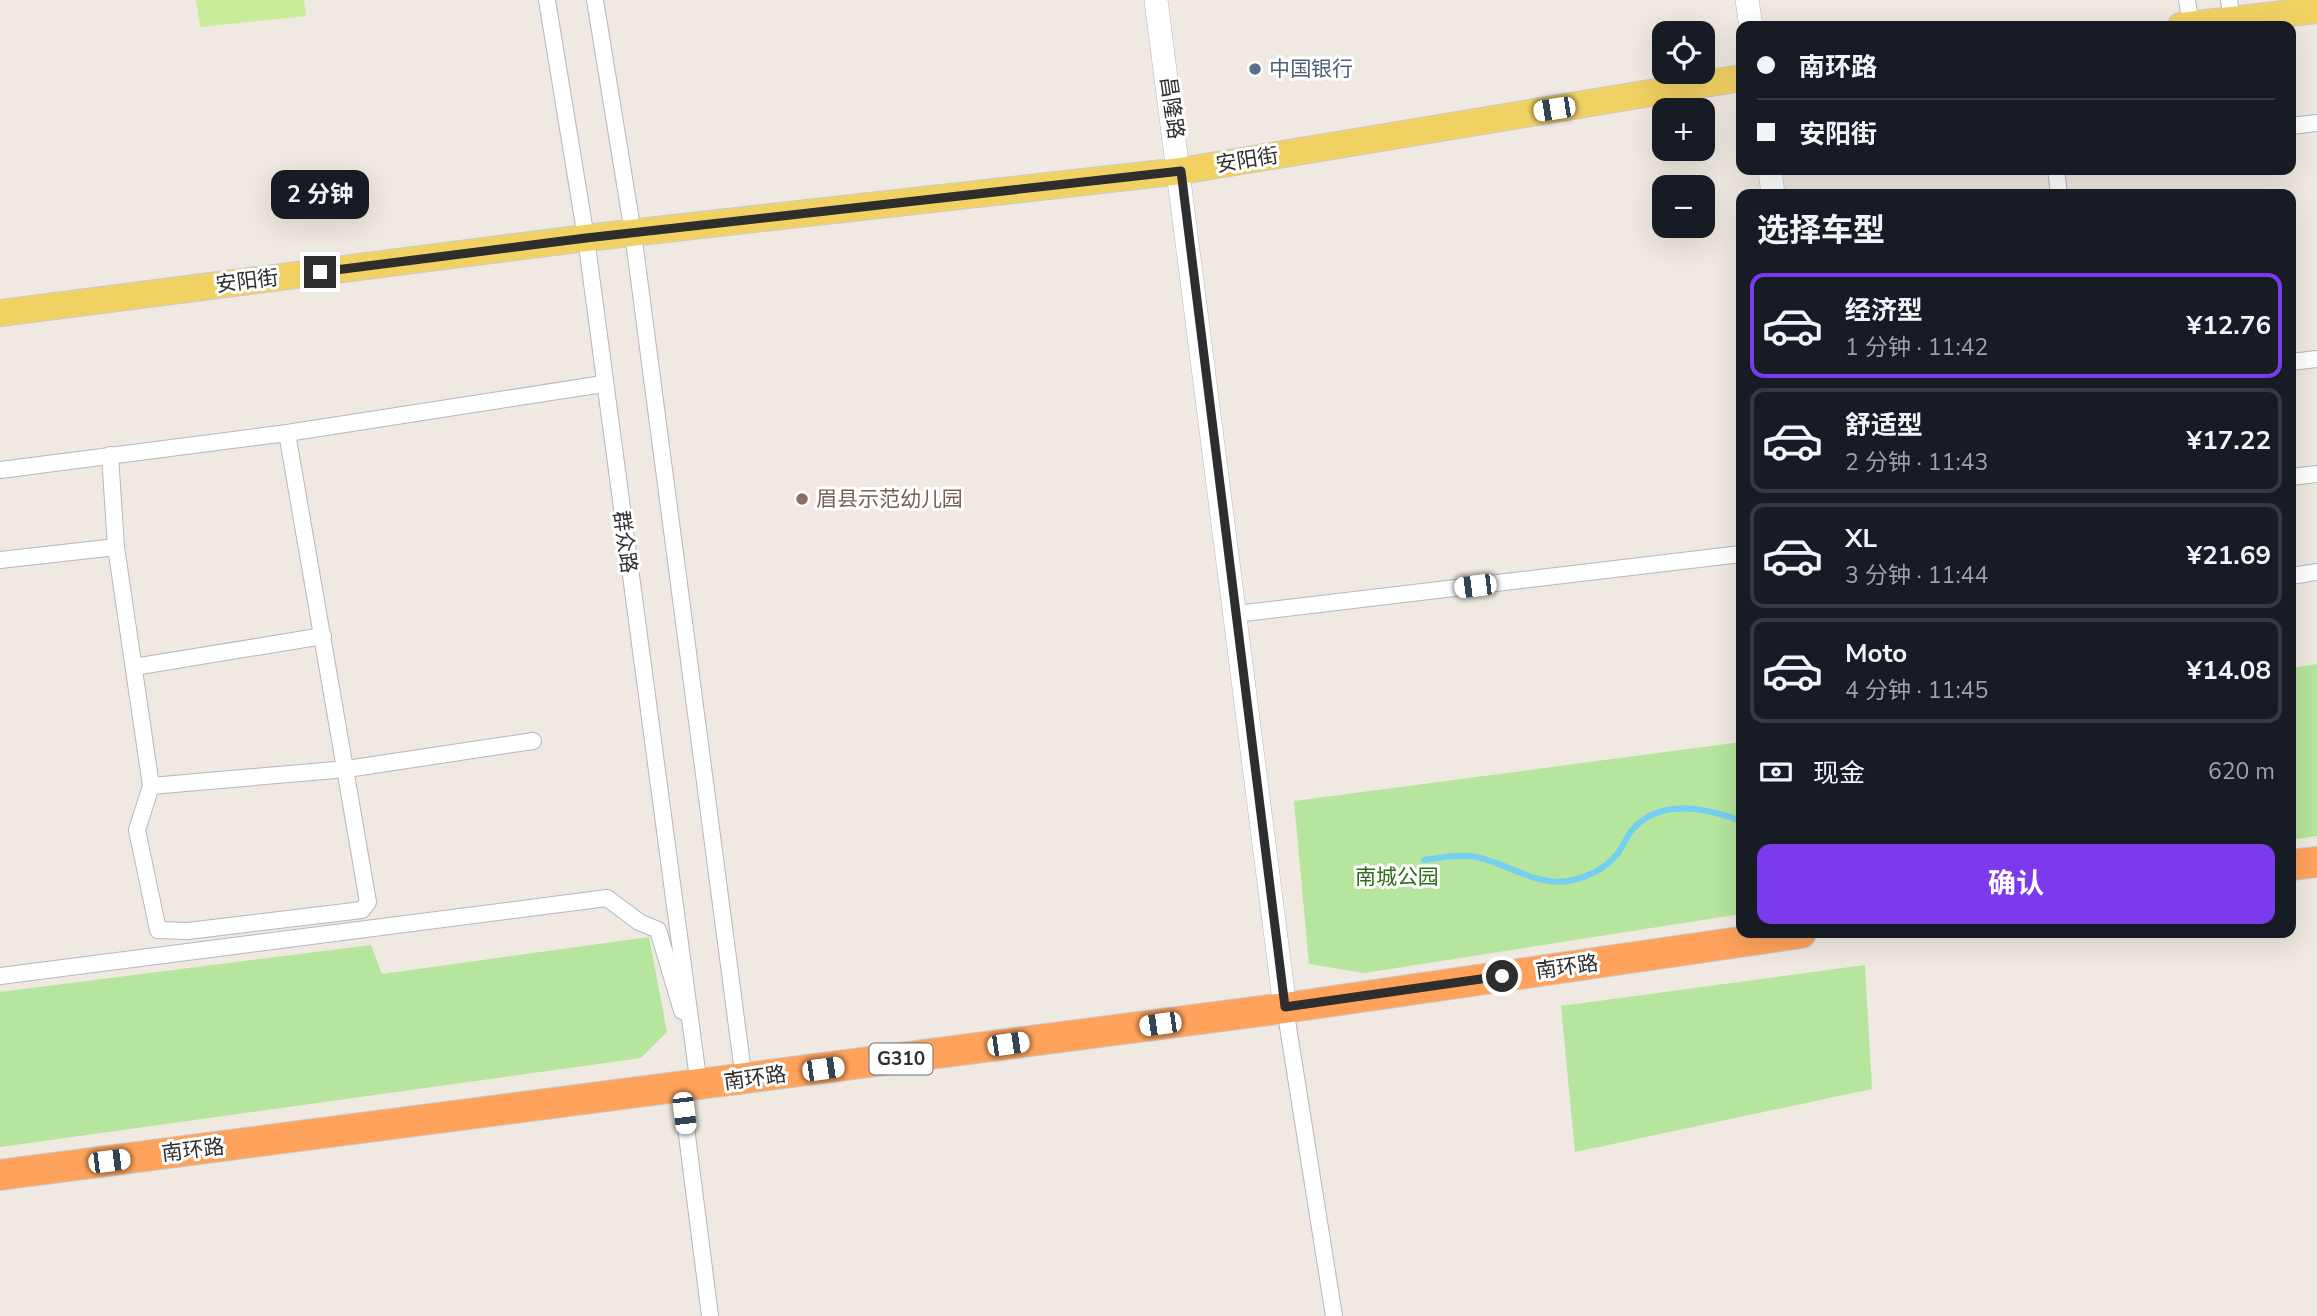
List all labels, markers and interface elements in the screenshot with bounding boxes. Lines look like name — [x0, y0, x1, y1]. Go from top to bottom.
map controls — [1652, 21, 1715, 238]
button: locate — [1652, 21, 1715, 84]
text: 南环路 — [1799, 50, 1877, 85]
place label: 中国银行 — [1269, 55, 1353, 83]
marker: 中国银行 — [1247, 61, 1263, 77]
street label: 昌隆路 — [1154, 75, 1190, 141]
car — [1532, 95, 1577, 123]
button: + — [1652, 98, 1715, 161]
text: 安阳街 — [1799, 117, 1877, 152]
street label: 安阳街 — [1214, 141, 1280, 179]
callout: 2 分钟 — [271, 170, 369, 219]
button: − — [1652, 175, 1715, 238]
text: 2 分钟 — [287, 179, 353, 210]
text: 选择车型 — [1757, 209, 1885, 252]
route end — [304, 256, 336, 288]
street label: 安阳街 — [214, 263, 280, 299]
text: 经济型 — [1845, 293, 1923, 328]
icon: car — [1761, 294, 1824, 357]
text: ¥12.76 — [2187, 308, 2271, 343]
text: 1 分钟 · 11:42 — [1845, 332, 1988, 363]
text: 舒适型 — [1845, 408, 1923, 443]
icon: car — [1761, 409, 1824, 472]
text: ¥17.22 — [2187, 423, 2271, 458]
text: 2 分钟 · 11:43 — [1845, 447, 1988, 478]
place label: 眉县示范幼儿园 — [816, 485, 963, 513]
marker: 眉县示范幼儿园 — [794, 491, 810, 507]
street label: 群众路 — [607, 509, 643, 575]
text: XL — [1845, 521, 1877, 556]
icon: car — [1761, 524, 1824, 587]
text: ¥21.69 — [2187, 538, 2271, 573]
text: 3 分钟 · 11:44 — [1845, 560, 1988, 591]
car — [1453, 573, 1498, 599]
text: Moto — [1845, 636, 1907, 671]
icon: car — [1761, 639, 1824, 702]
text: ¥14.08 — [2187, 653, 2271, 688]
text: 4 分钟 · 11:45 — [1845, 675, 1988, 706]
icon: cash — [1757, 753, 1795, 791]
text: 现金 — [1813, 756, 1865, 791]
text: 620 m — [2208, 756, 2275, 787]
button: 确认 — [1757, 844, 2275, 924]
park label: 南城公园 — [1355, 863, 1439, 891]
street label: 南环路 — [1534, 949, 1600, 985]
route start — [1486, 960, 1518, 992]
car — [1138, 1011, 1183, 1037]
car — [986, 1031, 1031, 1057]
road number: G310 — [870, 1044, 932, 1074]
car — [801, 1056, 846, 1082]
street label: 南环路 — [722, 1060, 788, 1096]
car — [672, 1091, 697, 1135]
street label: 南环路 — [160, 1132, 226, 1168]
car — [87, 1148, 132, 1174]

